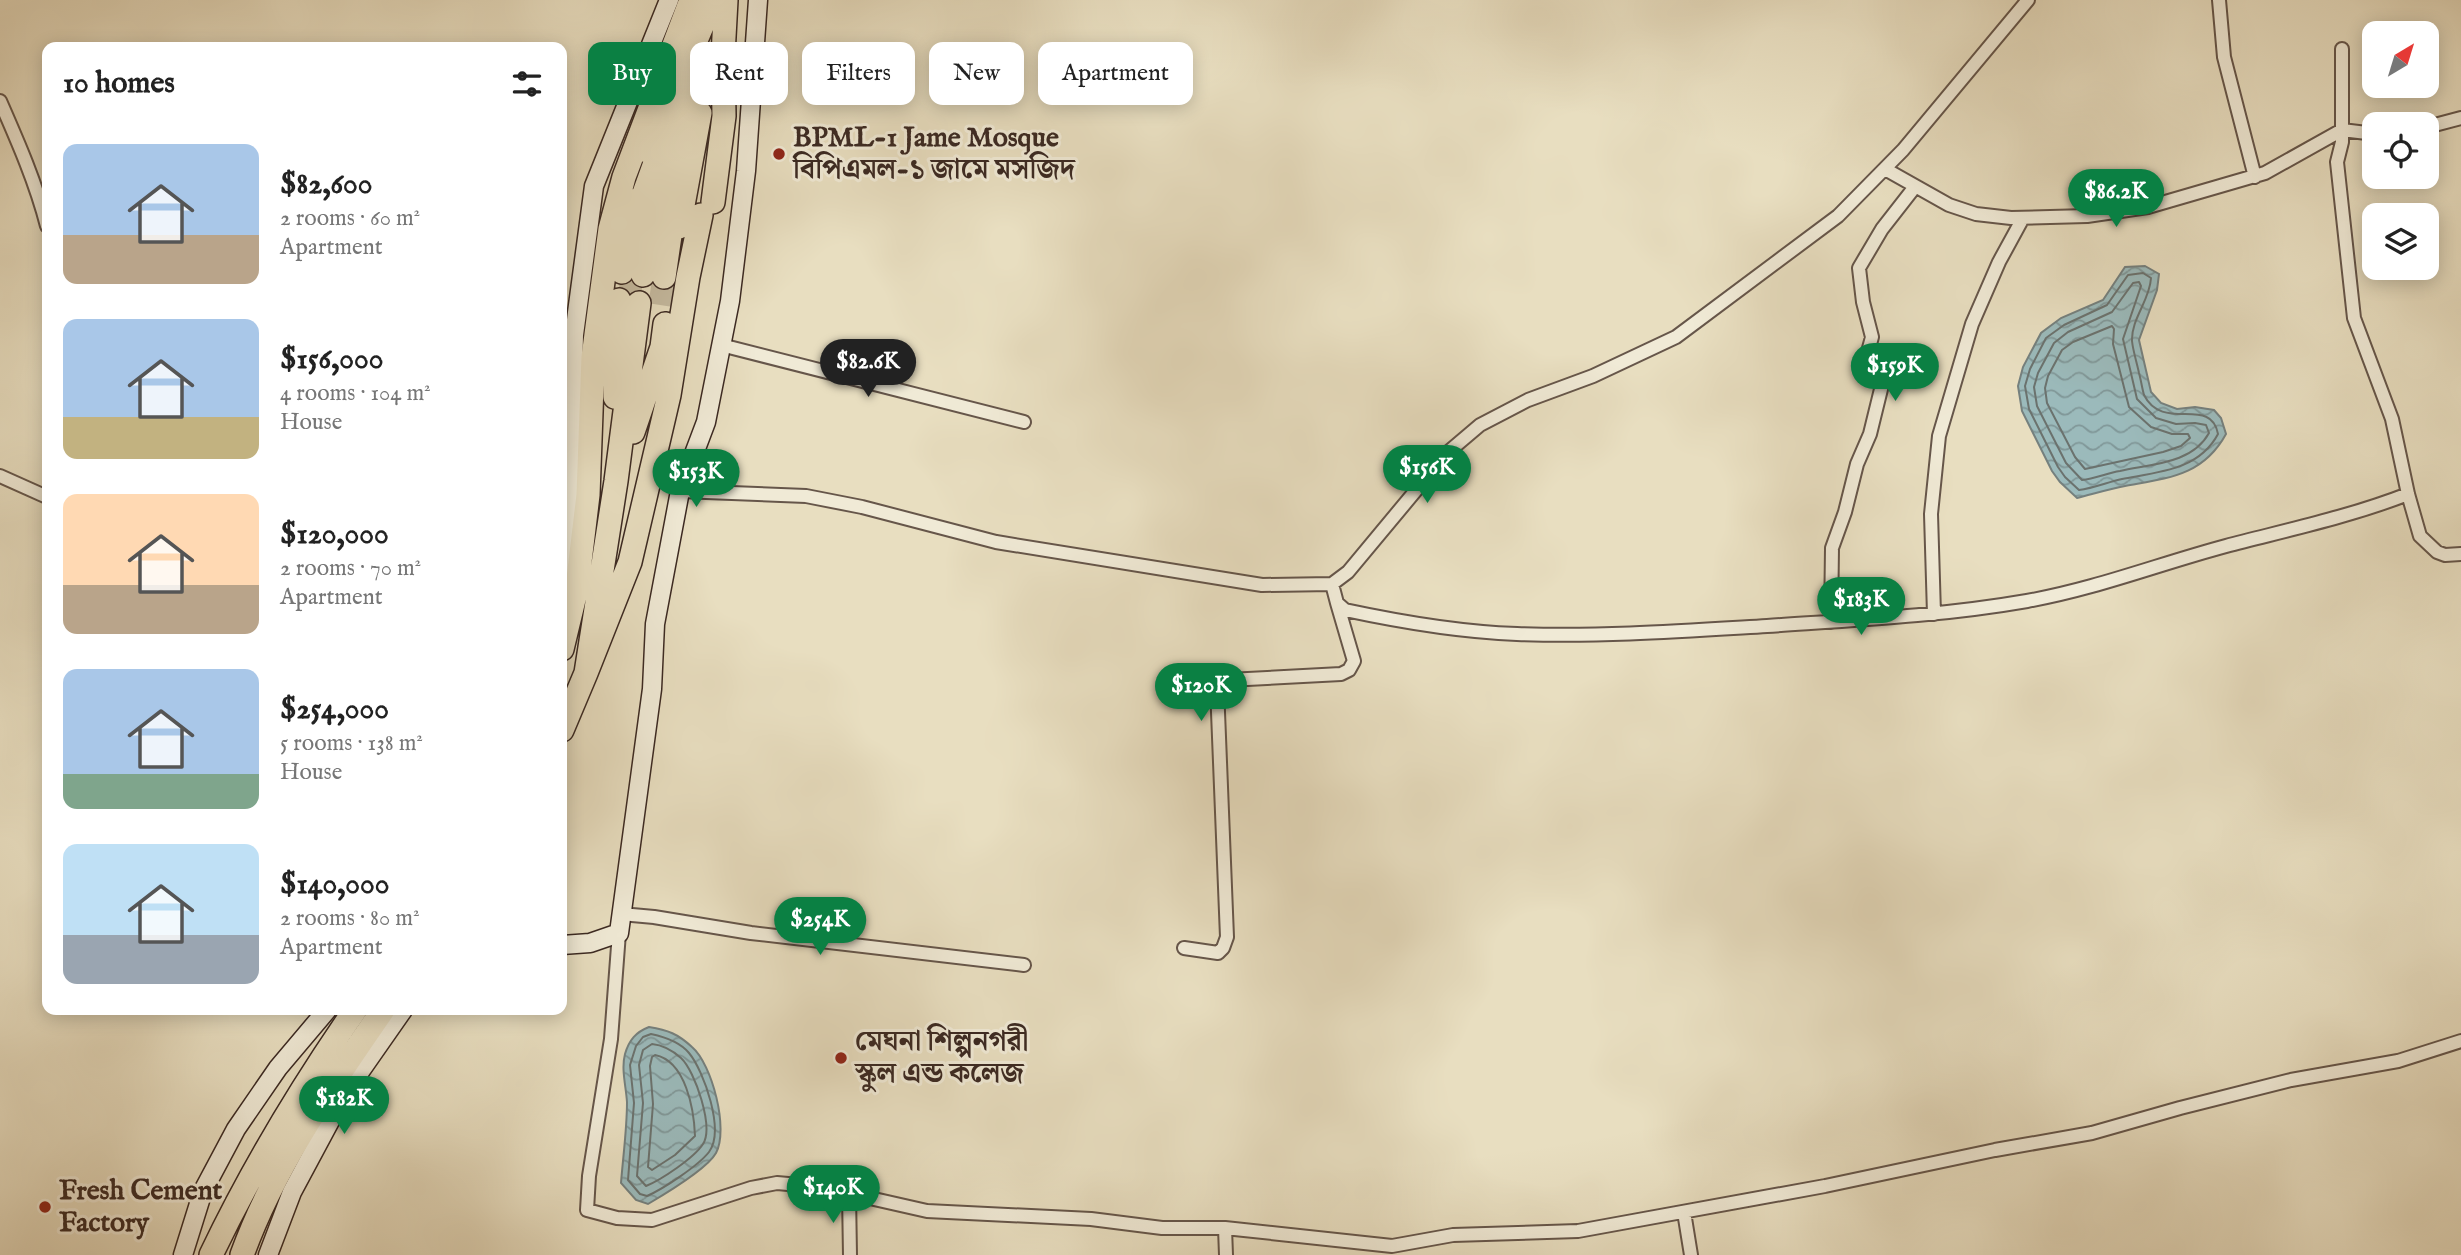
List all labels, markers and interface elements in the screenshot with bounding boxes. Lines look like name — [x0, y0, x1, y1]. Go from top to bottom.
north arrow — [2362, 21, 2440, 98]
map controls — [2362, 21, 2439, 280]
chip: Buy — [588, 42, 676, 105]
chip: Rent — [690, 42, 788, 105]
chip: Filters — [802, 42, 915, 105]
chip: New — [929, 42, 1024, 105]
chip: Apartment — [1038, 42, 1193, 105]
text: 10 homes — [63, 65, 175, 103]
icon: filters — [508, 65, 546, 103]
button: locate — [2362, 112, 2439, 189]
place label: BPML-1 Jame Mosque বিপিএমল-১ জামে মসজিদ — [792, 121, 1077, 188]
marker: BPML-1 Jame Mosque বিপিএমল-১ জামে মসজিদ — [771, 146, 787, 162]
text: $82,600 — [280, 166, 373, 204]
pin: $86.2K — [2059, 170, 2173, 229]
icon: home — [119, 172, 203, 256]
text: $86.2K — [2084, 177, 2148, 206]
button: layers — [2362, 203, 2439, 280]
text: 2 rooms · 60 m² — [280, 204, 420, 233]
text: Apartment — [280, 233, 383, 262]
pin: $82.6K — [811, 340, 925, 399]
text: $156,000 — [280, 341, 383, 379]
pin: $159K — [1846, 344, 1944, 403]
icon: home — [119, 347, 203, 431]
text: $82.6K — [836, 347, 900, 376]
text: $159K — [1867, 351, 1923, 380]
text: 4 rooms · 104 m² — [280, 379, 431, 408]
text: House — [280, 408, 342, 437]
pin: $156K — [1378, 446, 1476, 505]
pin: $153K — [647, 449, 745, 509]
text: $156K — [1399, 453, 1455, 482]
text: $153K — [669, 457, 723, 486]
text: $120,000 — [280, 516, 389, 554]
icon: home — [119, 522, 203, 606]
text: 2 rooms · 70 m² — [280, 554, 421, 583]
pin: $183K — [1812, 578, 1910, 637]
text: Apartment — [280, 583, 383, 612]
text: $183K — [1833, 585, 1889, 614]
pin: $120K — [1152, 664, 1250, 723]
text: $120K — [1171, 671, 1231, 700]
text: $254,000 — [280, 691, 389, 729]
icon: home — [119, 697, 203, 781]
text: 5 rooms · 138 m² — [280, 729, 423, 758]
text: House — [280, 758, 342, 787]
text: $140,000 — [280, 866, 389, 904]
icon: home — [119, 872, 203, 956]
pin: $254K — [771, 898, 869, 957]
text: 2 rooms · 80 m² — [280, 904, 420, 933]
text: $254K — [790, 905, 850, 934]
text: Apartment — [280, 933, 383, 962]
place label: মেঘনা শিল্পনগরী স্কুল এন্ড কলেজ — [854, 1023, 1028, 1092]
marker: মেঘনা শিল্পনগরী স্কুল এন্ড কলেজ — [833, 1050, 849, 1066]
pin: $182K — [295, 1076, 393, 1136]
text: $182K — [315, 1084, 373, 1113]
pin: $140K — [784, 1166, 882, 1225]
text: $140K — [803, 1173, 863, 1202]
place label: Fresh Cement Factory — [59, 1174, 222, 1241]
marker: Fresh Cement Factory — [37, 1199, 53, 1215]

